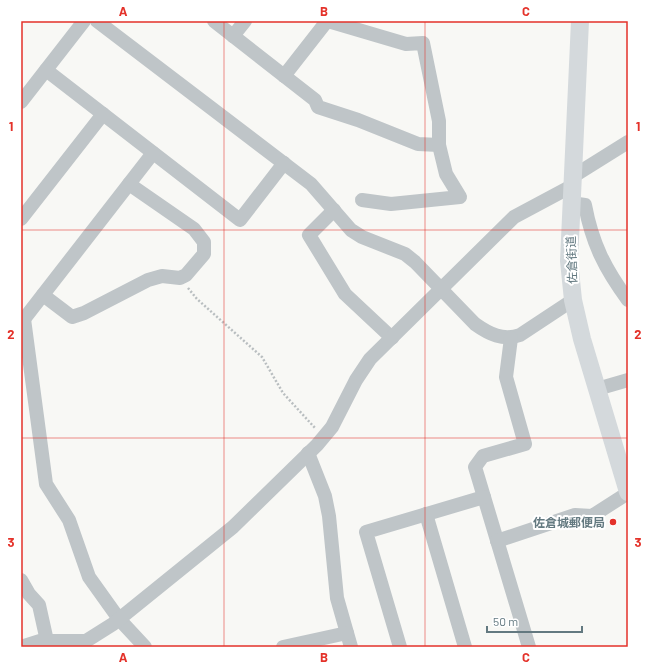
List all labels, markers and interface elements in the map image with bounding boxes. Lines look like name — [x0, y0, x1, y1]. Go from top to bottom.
text: A — [119, 3, 128, 19]
text: B — [320, 3, 328, 19]
text: C — [522, 3, 530, 19]
text: 1 — [9, 118, 13, 134]
text: 1 — [636, 118, 640, 134]
street label: 佐倉街道 — [563, 236, 579, 284]
text: 2 — [7, 326, 15, 342]
text: 2 — [634, 326, 642, 342]
place label: 佐倉城郵便局 — [533, 515, 605, 529]
marker: 佐倉城郵便局 — [608, 517, 618, 527]
text: 3 — [7, 534, 15, 550]
text: 3 — [634, 534, 642, 550]
scale bar — [487, 608, 582, 634]
text: 50 m — [493, 614, 518, 628]
text: A — [119, 649, 128, 665]
text: B — [320, 649, 328, 665]
text: C — [522, 649, 530, 665]

